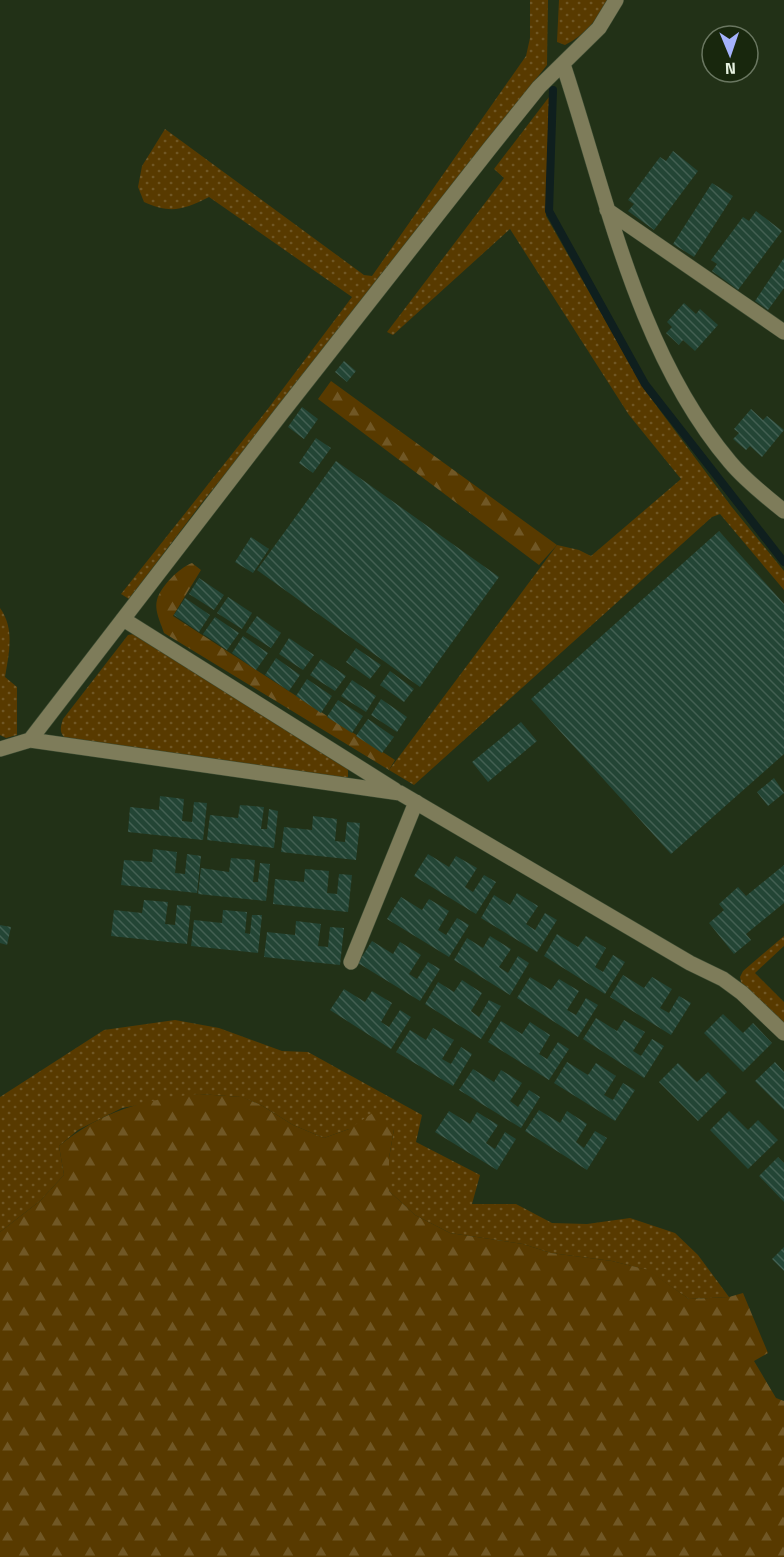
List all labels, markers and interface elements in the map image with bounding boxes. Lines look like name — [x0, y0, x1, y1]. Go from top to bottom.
north arrow — [700, 24, 760, 84]
text: N — [725, 57, 736, 81]

